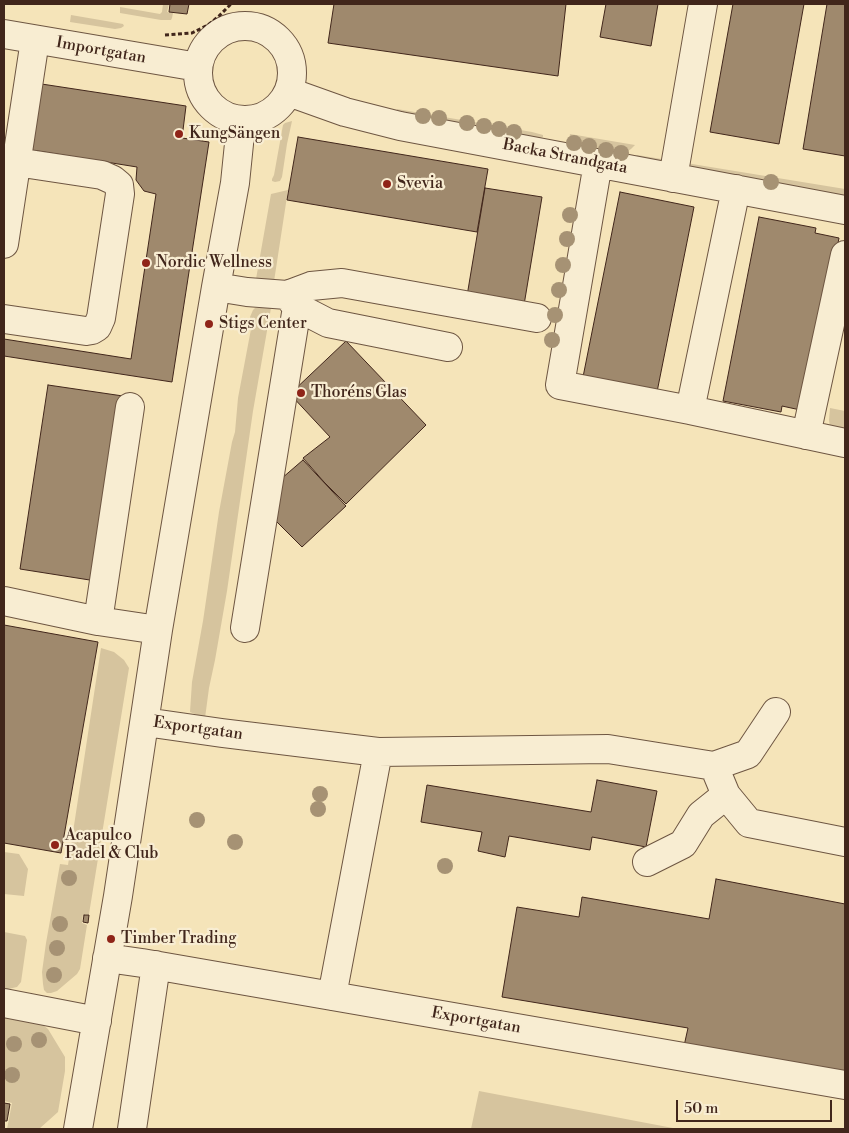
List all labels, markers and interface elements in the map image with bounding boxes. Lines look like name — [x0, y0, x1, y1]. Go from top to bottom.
street label: Importgatan — [54, 34, 148, 68]
place label: KungSängen — [189, 124, 280, 144]
marker: KungSängen — [173, 128, 185, 140]
street label: Backa Strandgata — [501, 136, 629, 178]
place label: Svevia — [397, 174, 443, 194]
marker: Svevia — [381, 178, 393, 190]
place label: Nordic Wellness — [156, 253, 272, 273]
marker: Nordic Wellness — [140, 257, 152, 269]
place label: Stigs Center — [219, 314, 307, 334]
marker: Stigs Center — [203, 318, 215, 330]
place label: Thoréns Glas — [311, 383, 407, 403]
marker: Thoréns Glas — [295, 387, 307, 399]
street label: Exportgatan — [152, 713, 244, 745]
place label: Acapulco Padel & Club — [65, 826, 158, 864]
marker: Acapulco Padel & Club — [49, 839, 61, 851]
place label: Timber Trading — [121, 929, 237, 949]
marker: Timber Trading — [105, 933, 117, 945]
street label: Exportgatan — [430, 1004, 522, 1038]
scale bar — [679, 1090, 835, 1122]
text: 50 m — [684, 1099, 718, 1118]

